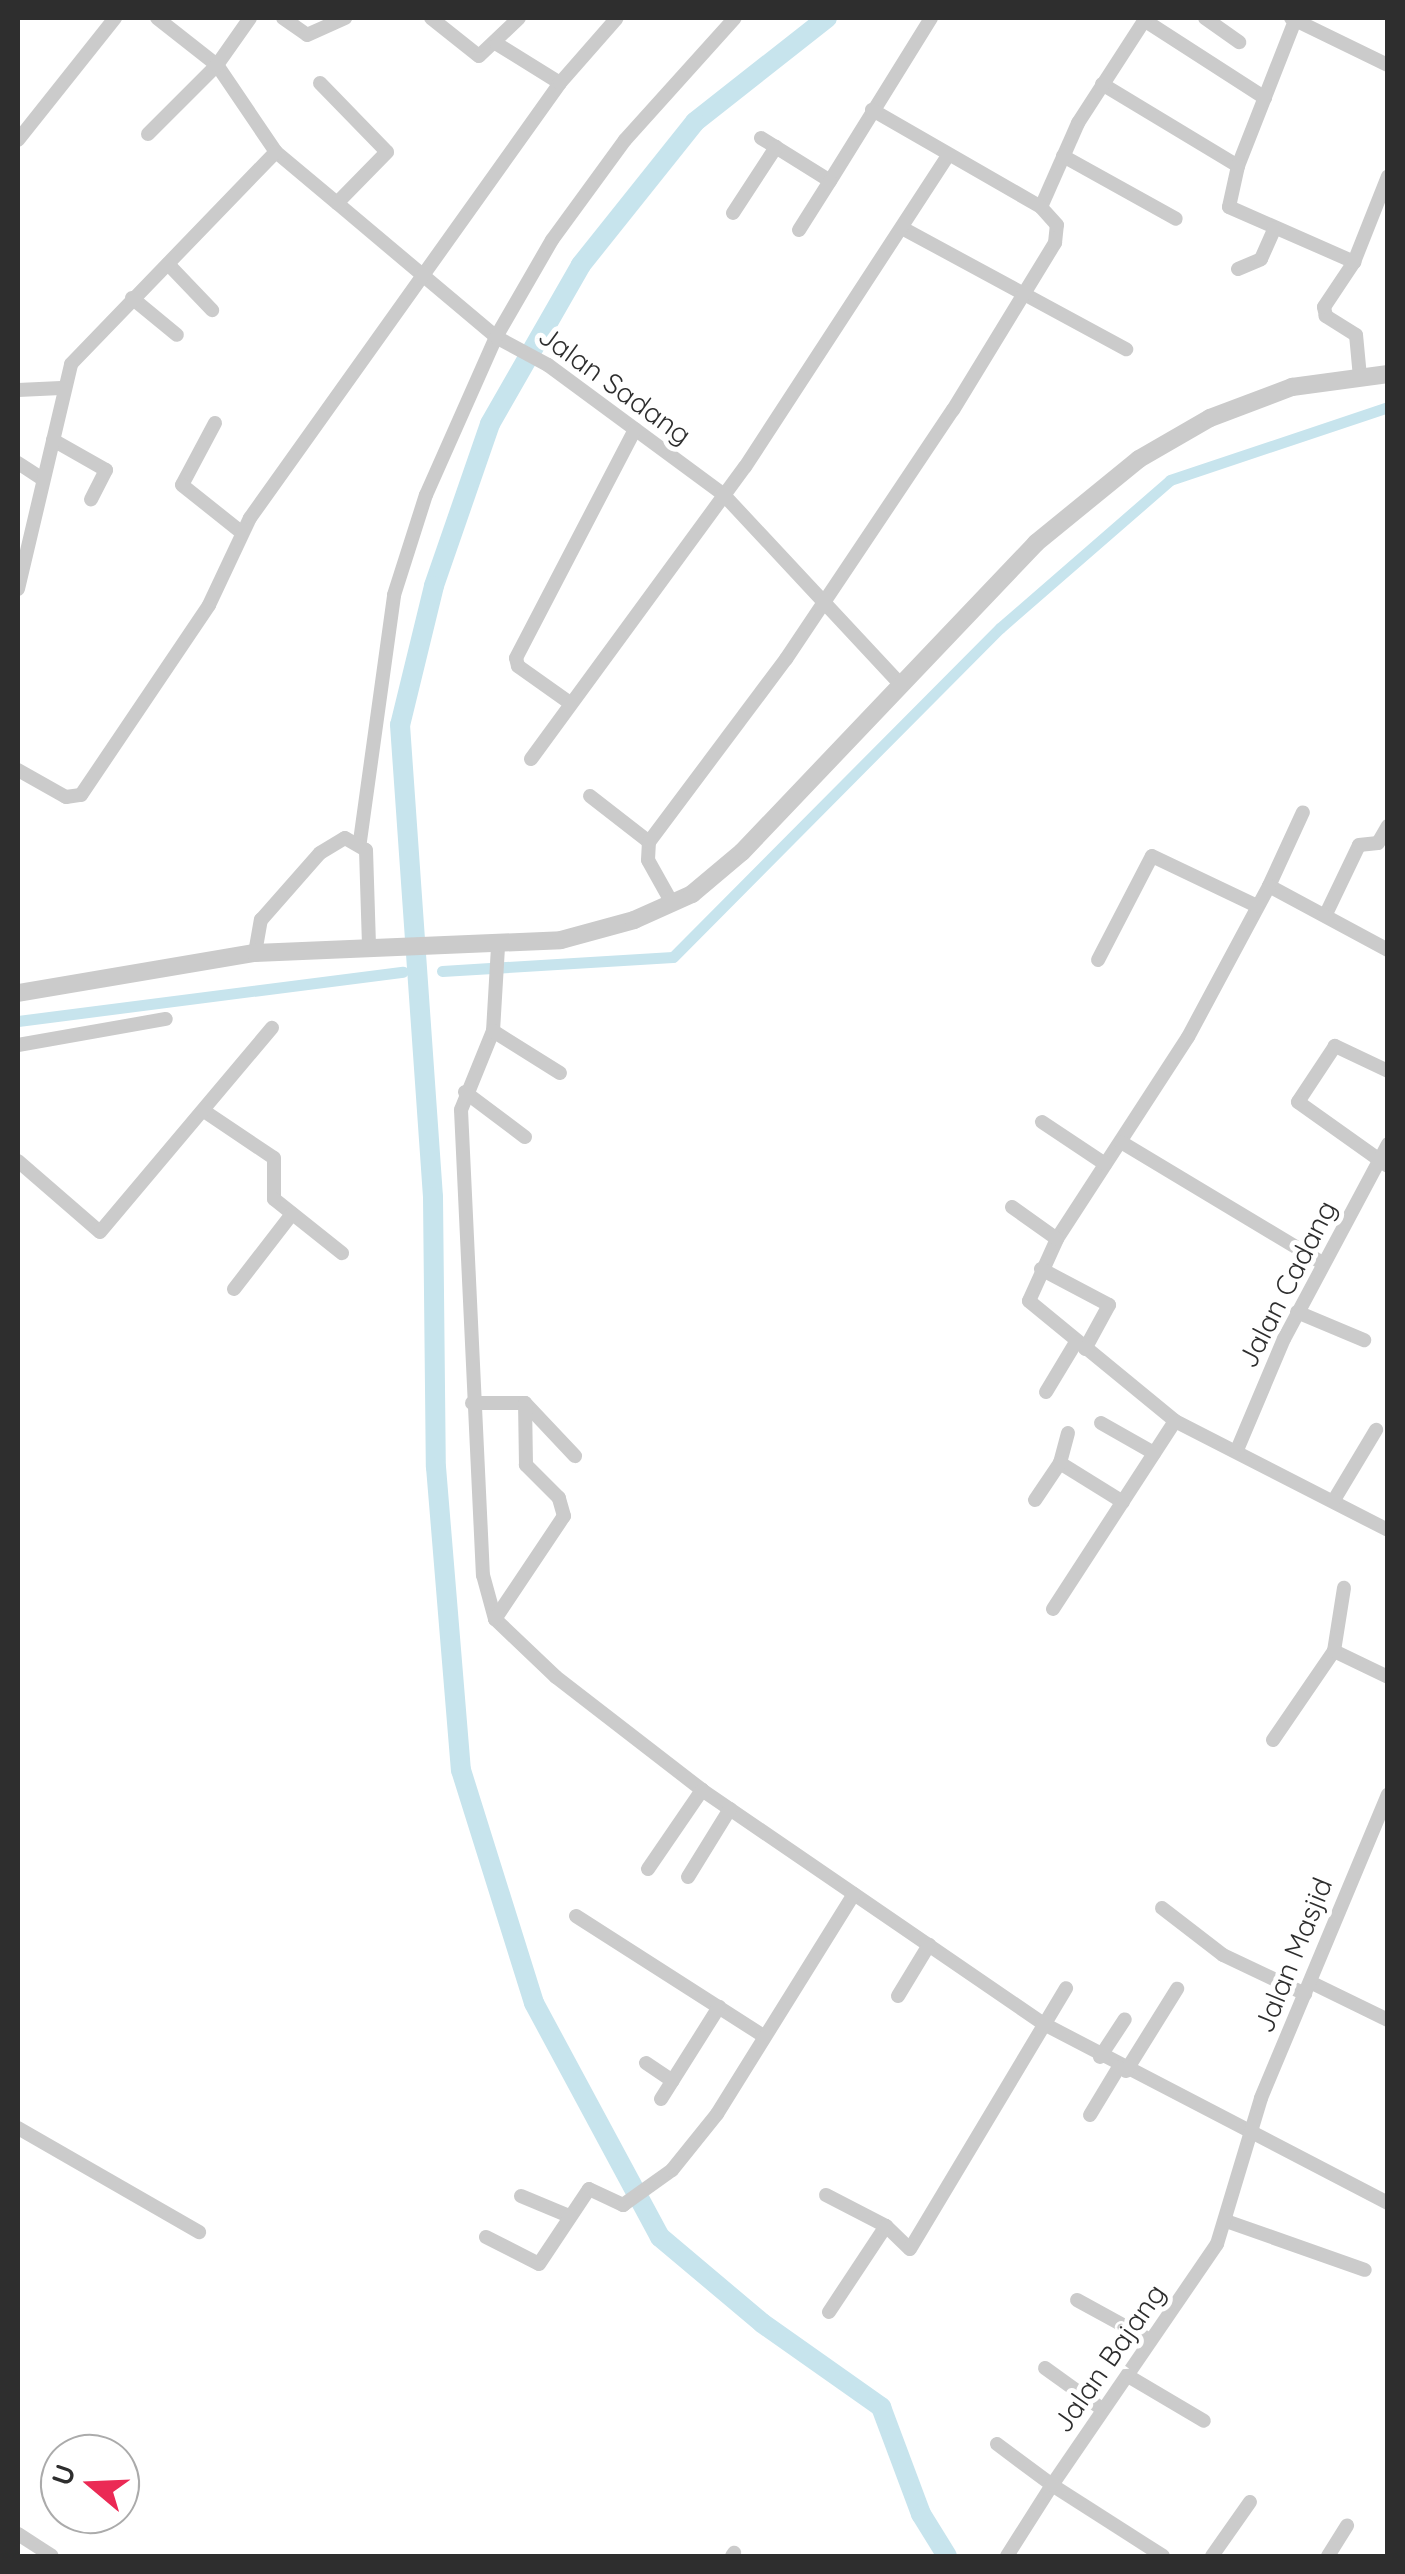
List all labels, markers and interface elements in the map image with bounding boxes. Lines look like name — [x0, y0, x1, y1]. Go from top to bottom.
street label: Jalan Sadang — [532, 318, 698, 452]
street label: Jalan Cadang — [1230, 1195, 1344, 1373]
street label: Jalan Masjid — [1247, 1873, 1339, 2037]
street label: Jalan Bajang — [1045, 2277, 1173, 2439]
north arrow — [40, 2434, 140, 2534]
text: U — [43, 2460, 83, 2490]

